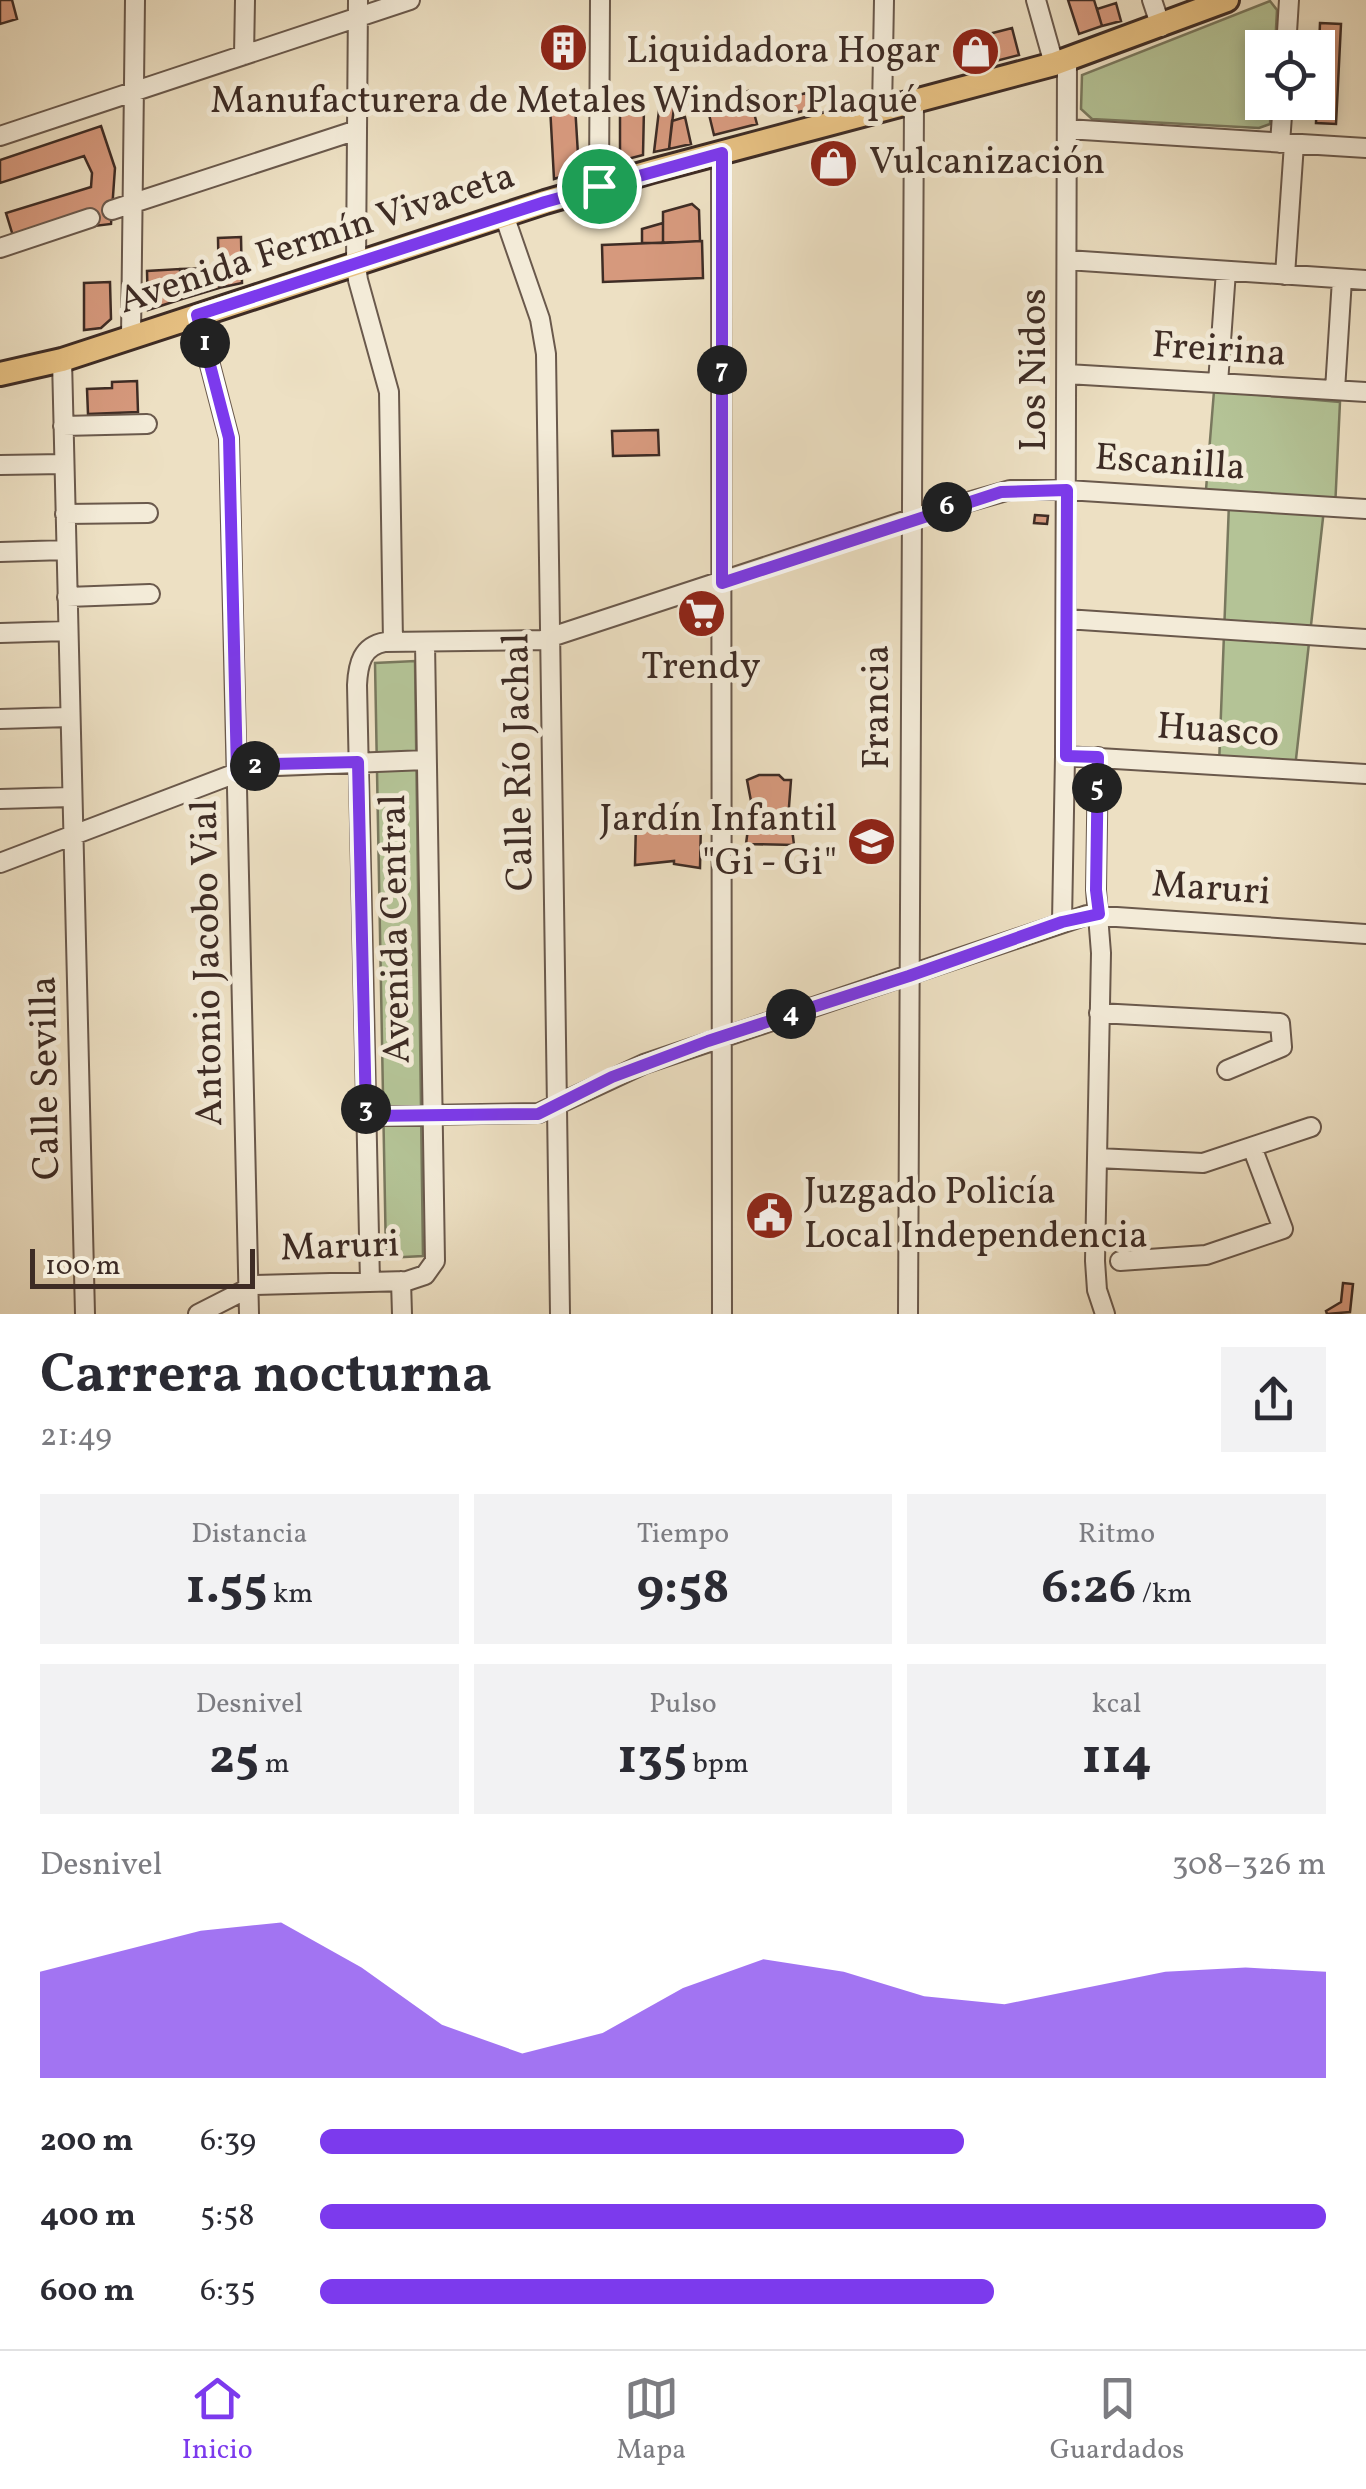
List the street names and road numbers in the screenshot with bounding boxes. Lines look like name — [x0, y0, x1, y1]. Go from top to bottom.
street label: Avenida Fermín Vivaceta — [112, 151, 522, 329]
street label: Los Nidos — [1009, 289, 1062, 451]
street label: Freirina — [1150, 320, 1288, 382]
street label: Escanilla — [1093, 432, 1247, 496]
street label: Calle Río Jachal — [491, 633, 549, 891]
street label: Francia — [852, 644, 905, 770]
street label: Huasco — [1155, 701, 1281, 763]
street label: Avenida Central — [368, 794, 426, 1064]
street label: Antonio Jacobo Vial — [180, 799, 238, 1127]
street label: Maruri — [1150, 859, 1272, 921]
street label: Calle Sevilla — [19, 976, 75, 1180]
street label: Maruri — [280, 1219, 400, 1277]

